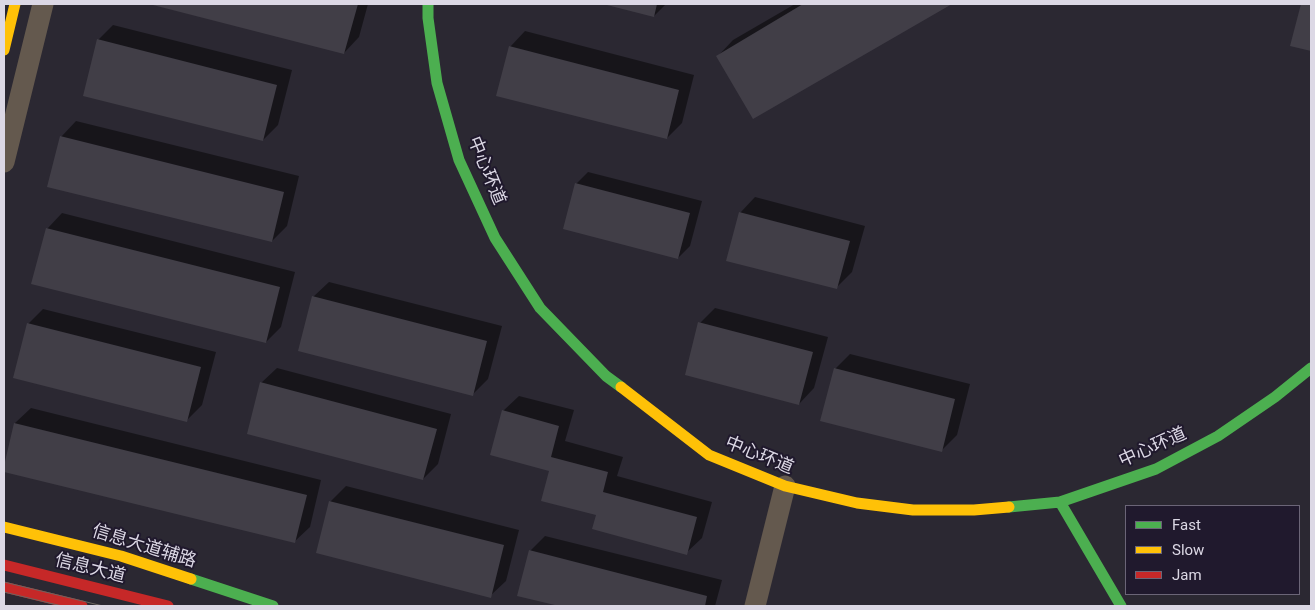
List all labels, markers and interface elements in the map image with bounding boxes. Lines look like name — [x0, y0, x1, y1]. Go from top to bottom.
street label: 中心环道 — [463, 134, 509, 208]
street label: 中心环道 — [1116, 423, 1190, 473]
street label: 中心环道 — [722, 433, 796, 479]
legend — [1125, 505, 1300, 595]
text: Fast — [1172, 516, 1201, 534]
street label: 信息大道辅路 — [89, 521, 199, 573]
text: Slow — [1172, 541, 1204, 559]
street label: 信息大道 — [52, 550, 128, 588]
text: Jam — [1172, 566, 1202, 584]

